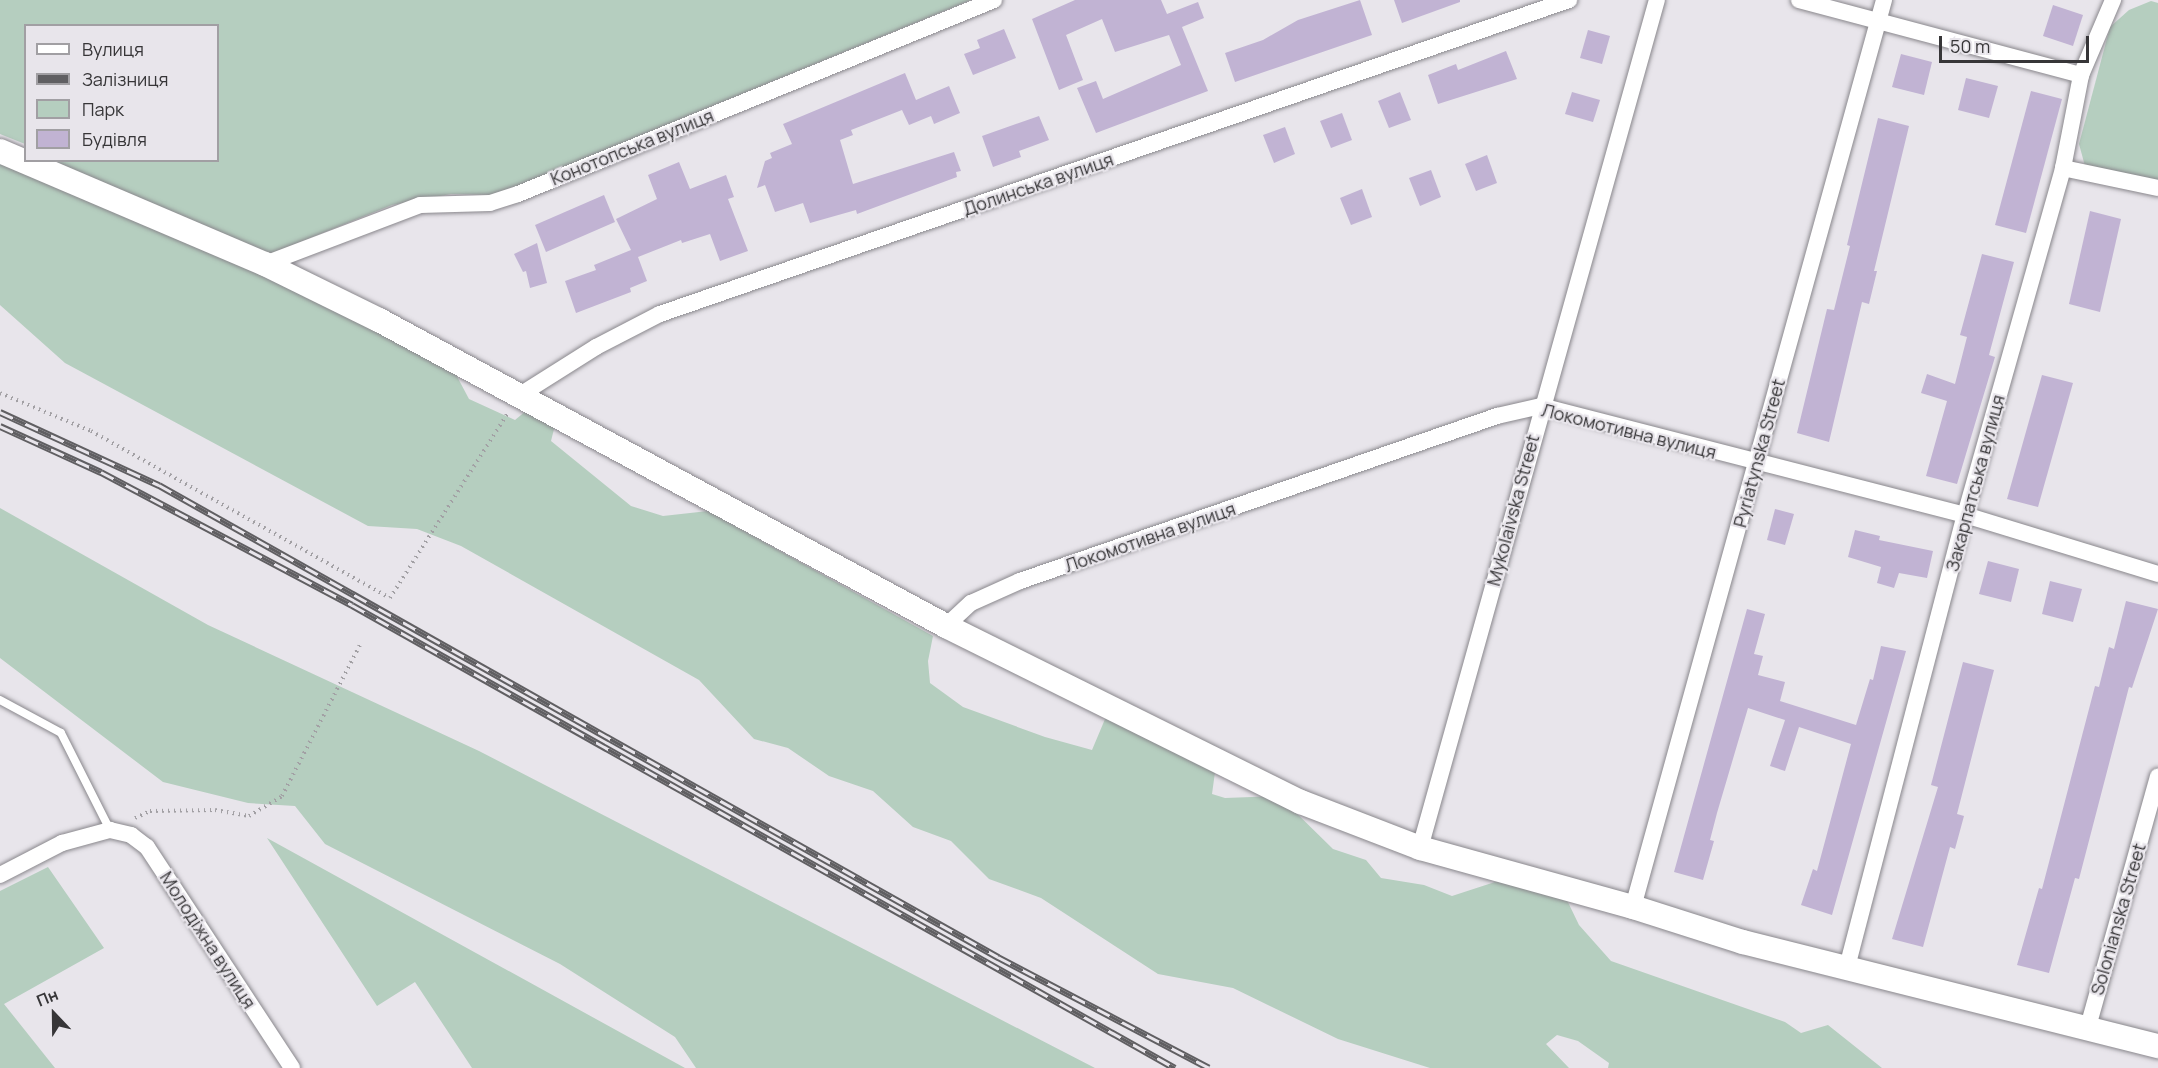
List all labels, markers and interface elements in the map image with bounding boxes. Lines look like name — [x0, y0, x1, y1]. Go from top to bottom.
legend — [24, 24, 219, 162]
scale bar — [1942, 24, 2092, 62]
text: 50 m — [1950, 34, 1990, 58]
text: Вулиця — [82, 37, 144, 61]
text: Залізниця — [82, 67, 168, 91]
text: Парк — [82, 97, 124, 121]
street label: Конотопська вулиця — [547, 104, 717, 190]
text: Будівля — [82, 127, 147, 151]
street label: Долинська вулиця — [960, 148, 1116, 220]
street label: Pyriatynska Street — [1729, 376, 1789, 530]
street label: Закарпатська вулиця — [1941, 392, 2009, 574]
street label: Локомотивна вулиця — [1539, 399, 1719, 463]
street label: Mykolaivska Street — [1482, 432, 1544, 588]
street label: Локомотивна вулиця — [1062, 498, 1238, 576]
street label: Solonianska Street — [2086, 841, 2150, 997]
street label: Молодіжна вулиця — [156, 867, 260, 1013]
text: Пн — [33, 983, 61, 1012]
north arrow — [24, 984, 84, 1044]

